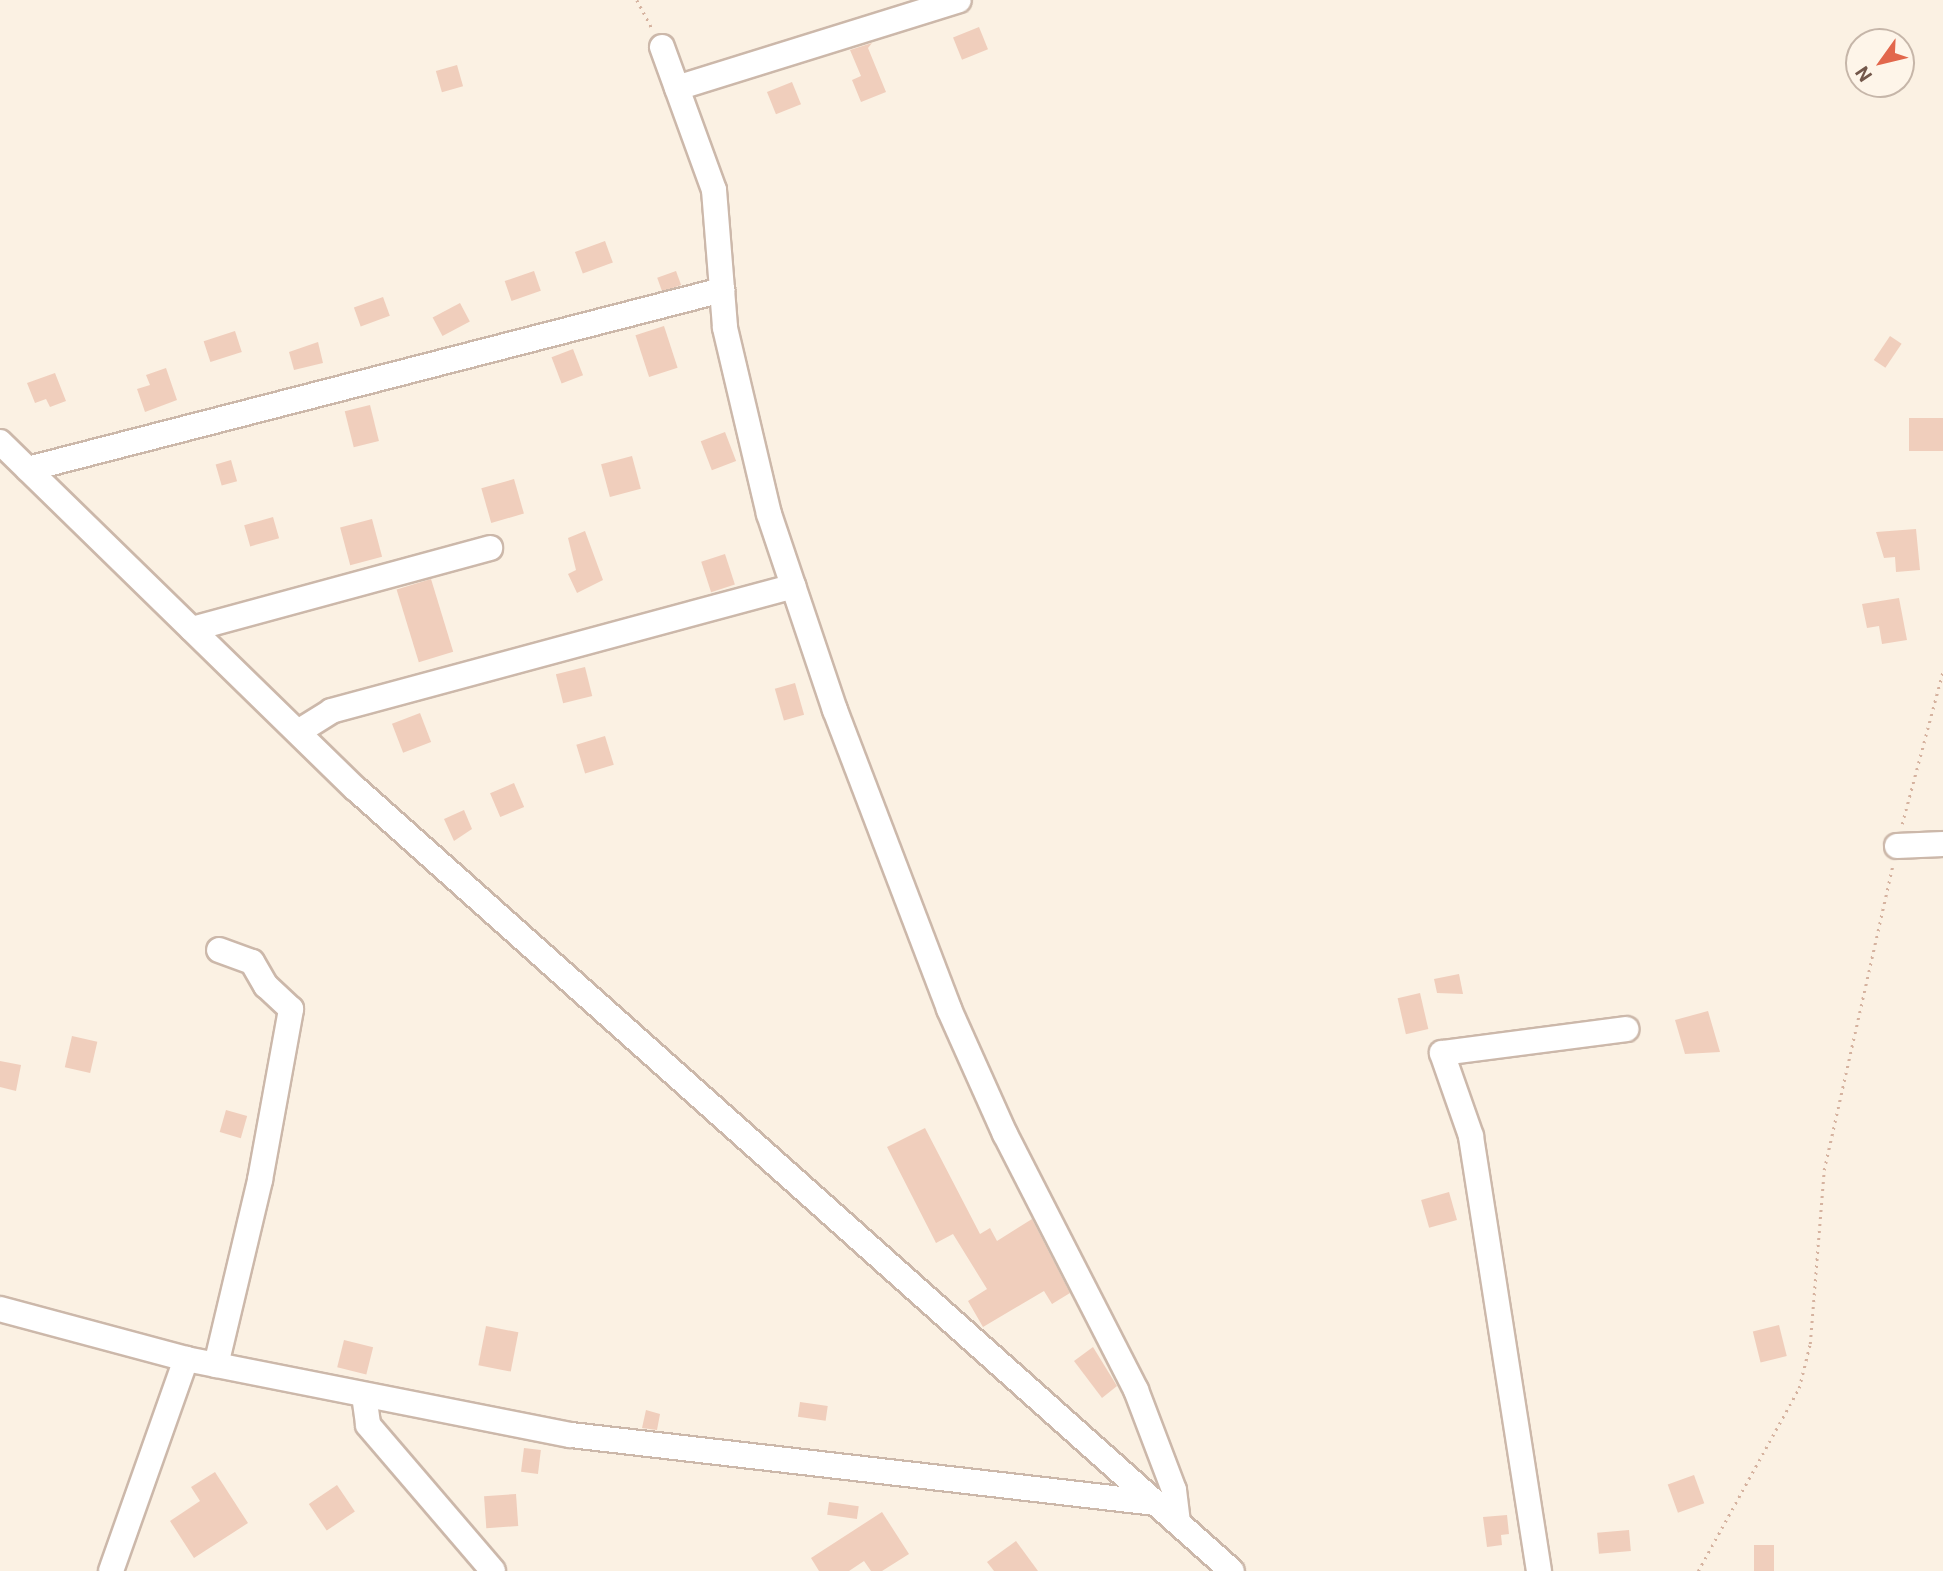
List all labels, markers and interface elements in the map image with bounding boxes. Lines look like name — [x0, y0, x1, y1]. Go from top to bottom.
north arrow — [1845, 28, 1915, 98]
text: N — [1851, 62, 1877, 86]

